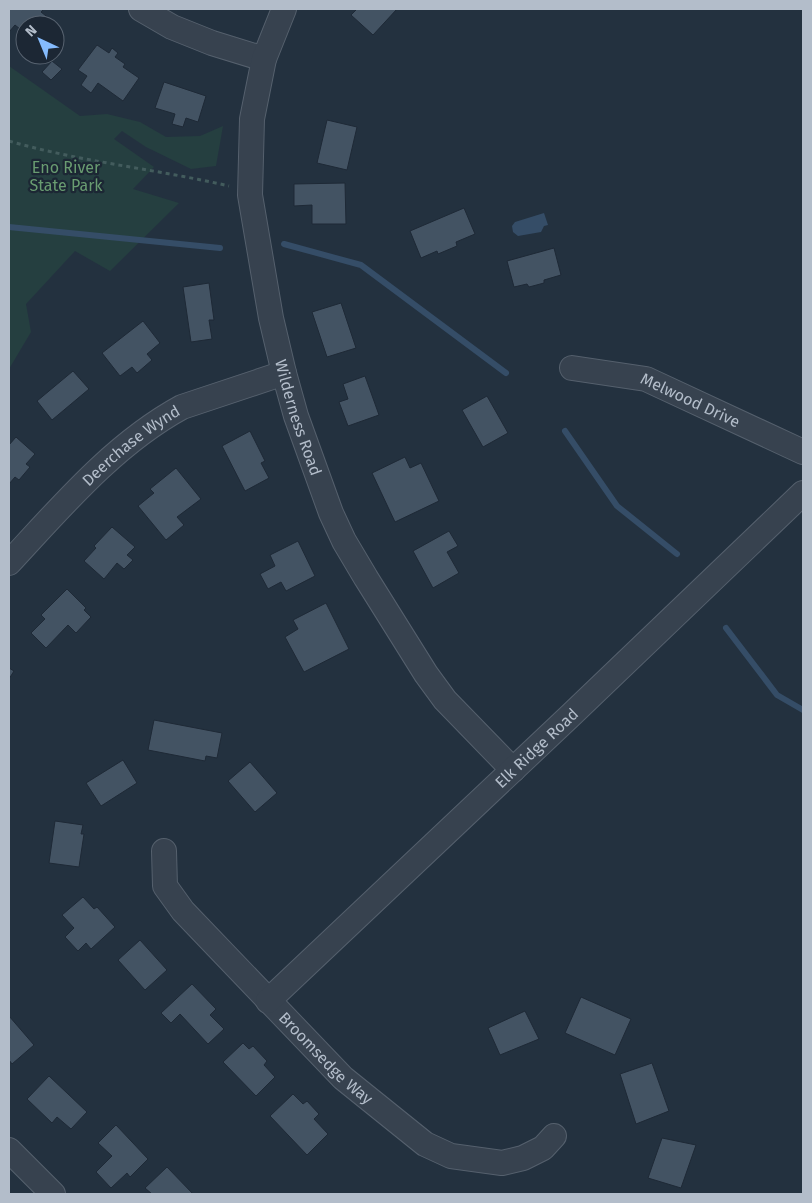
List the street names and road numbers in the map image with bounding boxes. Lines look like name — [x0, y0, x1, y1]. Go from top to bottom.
street label: Wilderness Road — [271, 357, 326, 478]
street label: Melwood Drive — [638, 369, 743, 431]
street label: Deerchase Wynd — [78, 401, 183, 490]
street label: Elk Ridge Road — [491, 704, 582, 792]
street label: Broomsedge Way — [275, 1008, 377, 1108]

